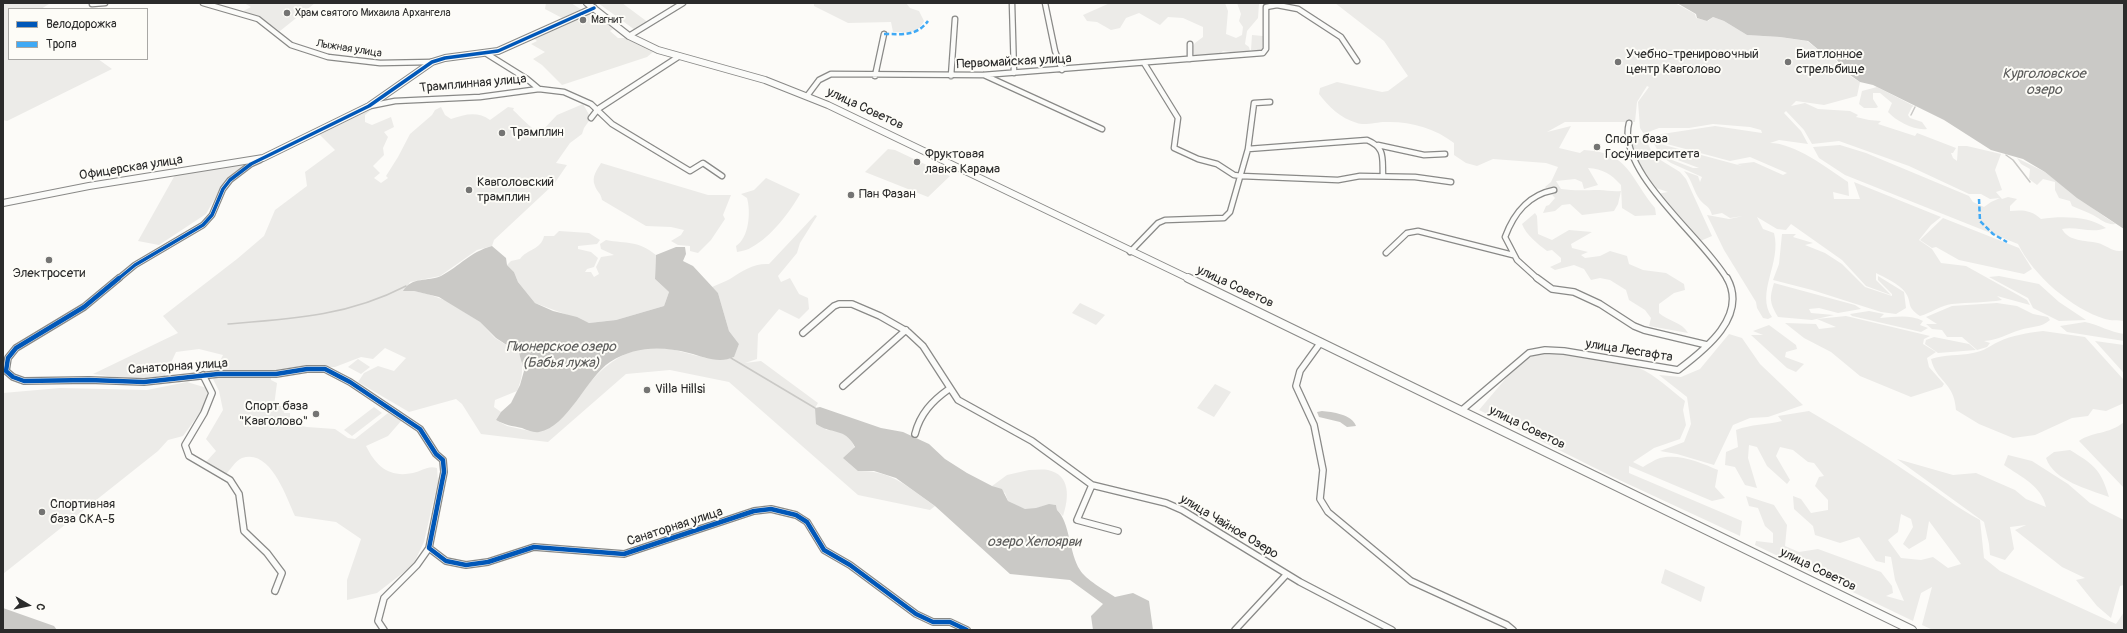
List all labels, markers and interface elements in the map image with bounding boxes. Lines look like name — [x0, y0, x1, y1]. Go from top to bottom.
place label: Храм святого Михаила Архангела — [295, 6, 451, 20]
legend — [8, 8, 148, 60]
marker: Храм святого Михаила Архангела — [282, 8, 292, 18]
place label: Магнит — [591, 13, 624, 27]
marker: Магнит — [578, 15, 588, 25]
text: Велодорожка — [46, 17, 117, 32]
text: Тропа — [46, 37, 76, 52]
street label: Лыжная улица — [315, 37, 383, 61]
place label: Учебно-тренировочный центр Кавголово — [1626, 47, 1759, 78]
place label: Биатлонное стрельбище — [1796, 47, 1864, 78]
street label: Первомайская улица — [956, 51, 1072, 73]
marker: Учебно-тренировочный центр Кавголово — [1613, 57, 1623, 67]
marker: Биатлонное стрельбище — [1783, 57, 1793, 67]
water label: Курголовское озеро — [2002, 66, 2086, 98]
street label: Трамплинная улица — [419, 72, 527, 96]
street label: улица Советов — [824, 84, 906, 134]
place label: Трамплин — [510, 125, 564, 141]
marker: Трамплин — [497, 128, 507, 138]
place label: Спорт база Госуниверситета — [1605, 132, 1699, 163]
marker: Спорт база Госуниверситета — [1592, 142, 1602, 152]
place label: Фруктовая лавка Карама — [925, 147, 1000, 178]
street label: Офицерская улица — [78, 152, 184, 184]
marker: Фруктовая лавка Карама — [912, 157, 922, 167]
place label: Кавголовский трамплин — [477, 175, 554, 206]
marker: Кавголовский трамплин — [464, 185, 474, 195]
place label: Пан Фазан — [859, 187, 916, 203]
marker: Пан Фазан — [846, 190, 856, 200]
marker: Электросети — [44, 255, 54, 265]
street label: улица Советов — [1194, 262, 1276, 312]
place label: Электросети — [13, 266, 85, 282]
street label: улица Лесгафта — [1584, 336, 1674, 366]
water label: Пионерское озеро (Бабья лужа) — [506, 339, 616, 372]
street label: Санаторная улица — [128, 356, 228, 378]
place label: Villa Hillsi — [655, 382, 705, 398]
marker: Villa Hillsi — [642, 385, 652, 395]
place label: Спорт база "Кавголово" — [239, 399, 308, 430]
street label: улица Советов — [1486, 403, 1568, 453]
marker: Спорт база "Кавголово" — [311, 409, 321, 419]
street label: улица Чайное Озеро — [1177, 491, 1281, 563]
place label: Спортивная база СКА-5 — [50, 497, 115, 528]
street label: Санаторная улица — [625, 504, 725, 550]
marker: Спортивная база СКА-5 — [37, 507, 47, 517]
water label: озеро Хепоярви — [987, 534, 1081, 550]
street label: улица Советов — [1777, 545, 1859, 595]
north arrow — [8, 585, 48, 625]
text: С — [33, 603, 47, 611]

